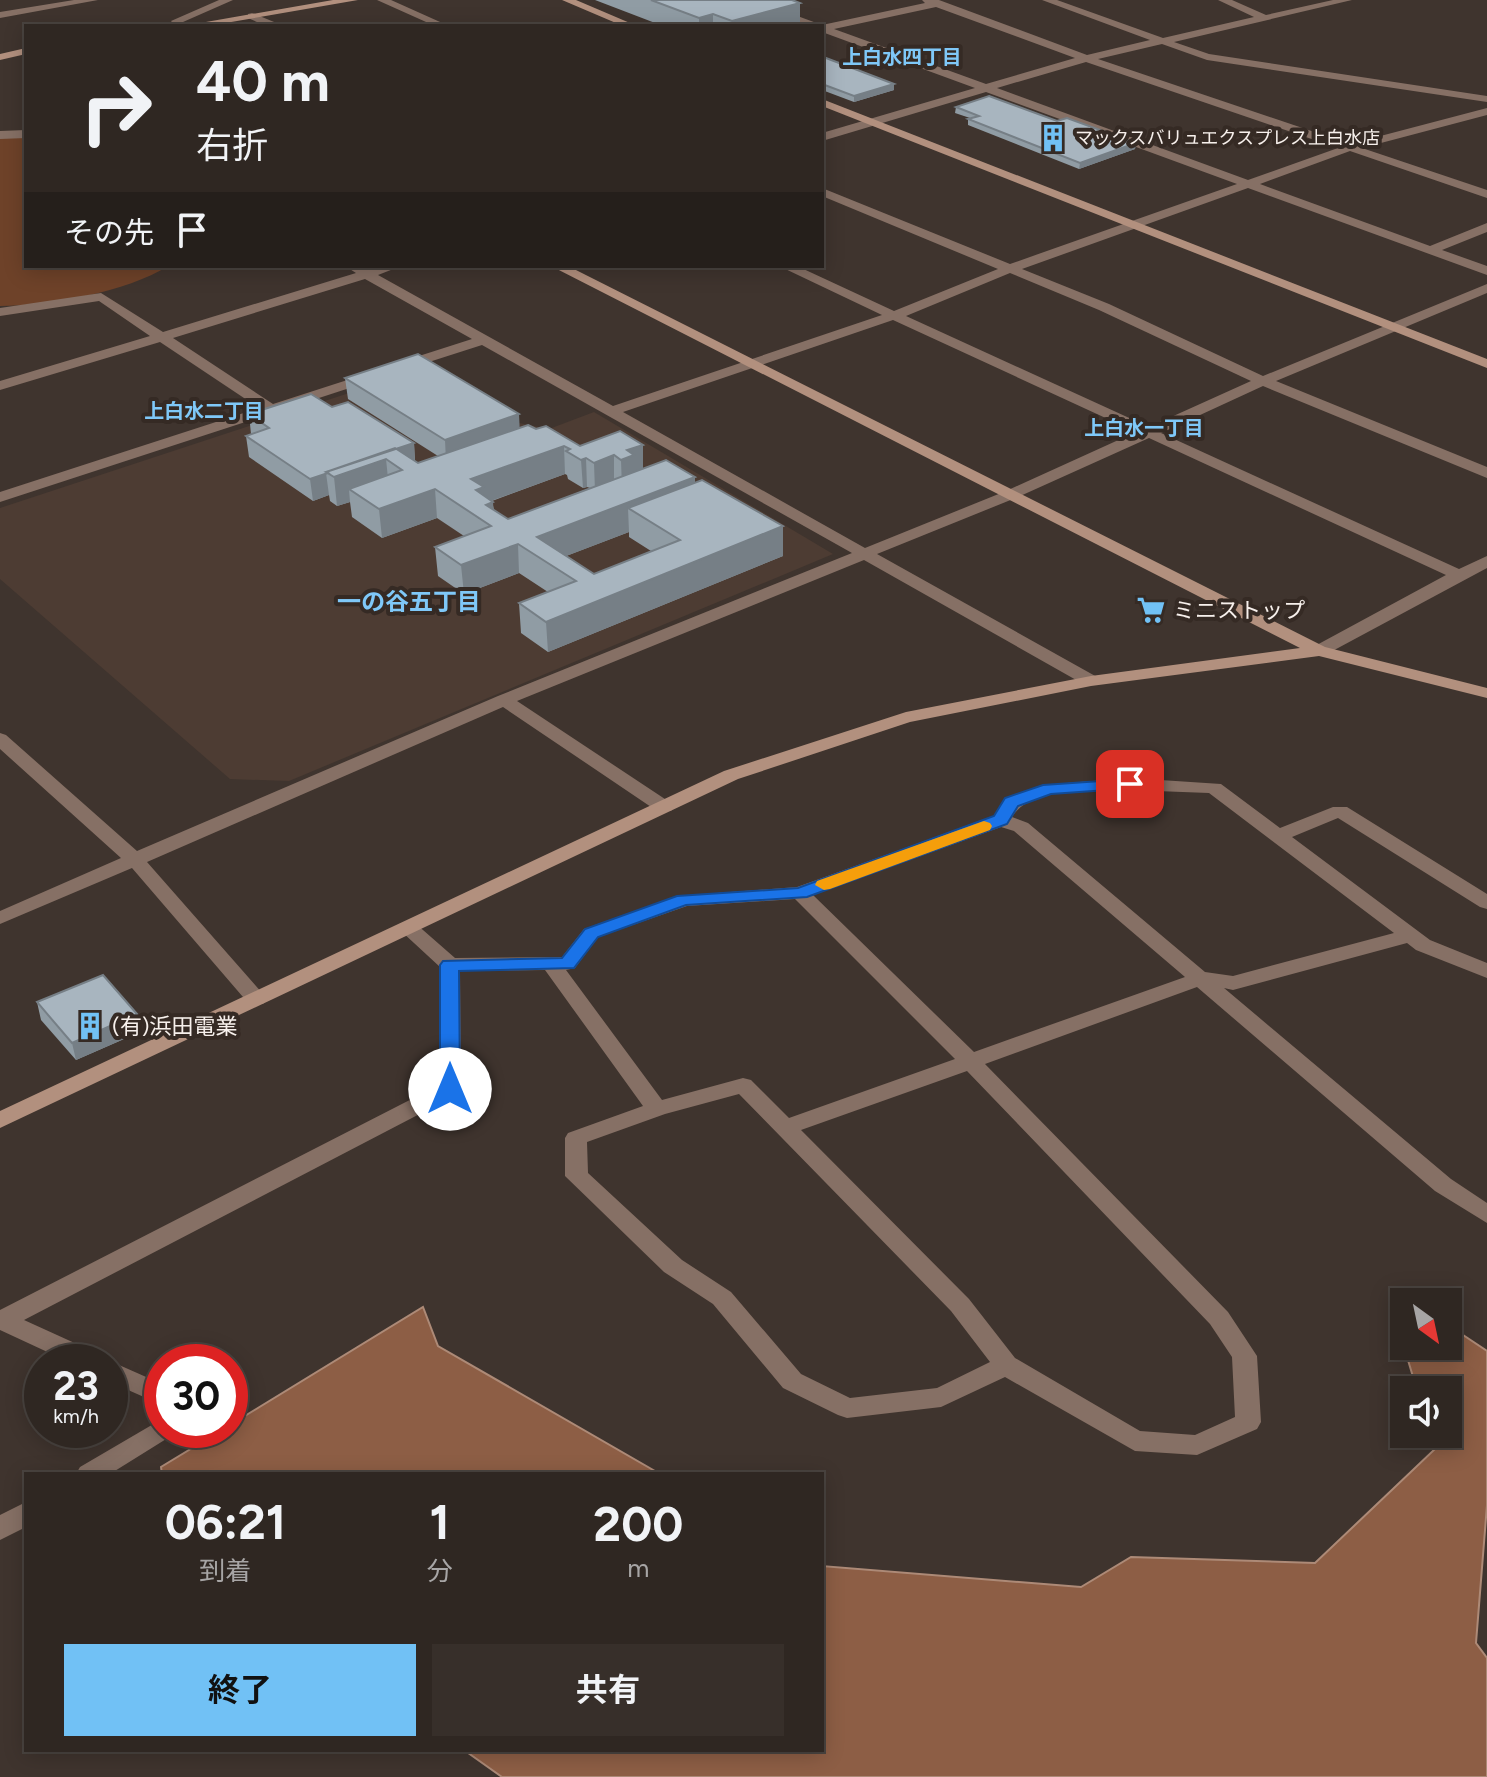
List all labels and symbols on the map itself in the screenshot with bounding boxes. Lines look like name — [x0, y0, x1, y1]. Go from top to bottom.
district label: 上白水四丁目 — [842, 45, 962, 69]
building icon: マックスバリュエクスプレス上白水店 — [1038, 123, 1068, 153]
place label: マックスバリュエクスプレス上白水店 — [1075, 127, 1380, 149]
district label: 上白水二丁目 — [144, 399, 264, 423]
district label: 上白水一丁目 — [1084, 416, 1204, 440]
district label: 一の谷五丁目 — [337, 587, 481, 616]
supermarket icon: ミニストップ — [1136, 595, 1166, 625]
place label: ミニストップ — [1173, 597, 1305, 624]
pin — [1096, 750, 1164, 818]
building icon: (有)浜田電業 — [75, 1011, 105, 1041]
place label: (有)浜田電業 — [112, 1013, 238, 1040]
position arrow — [408, 1047, 492, 1131]
north arrow — [1390, 1288, 1462, 1360]
speed limit sign: 30 — [144, 1344, 248, 1448]

